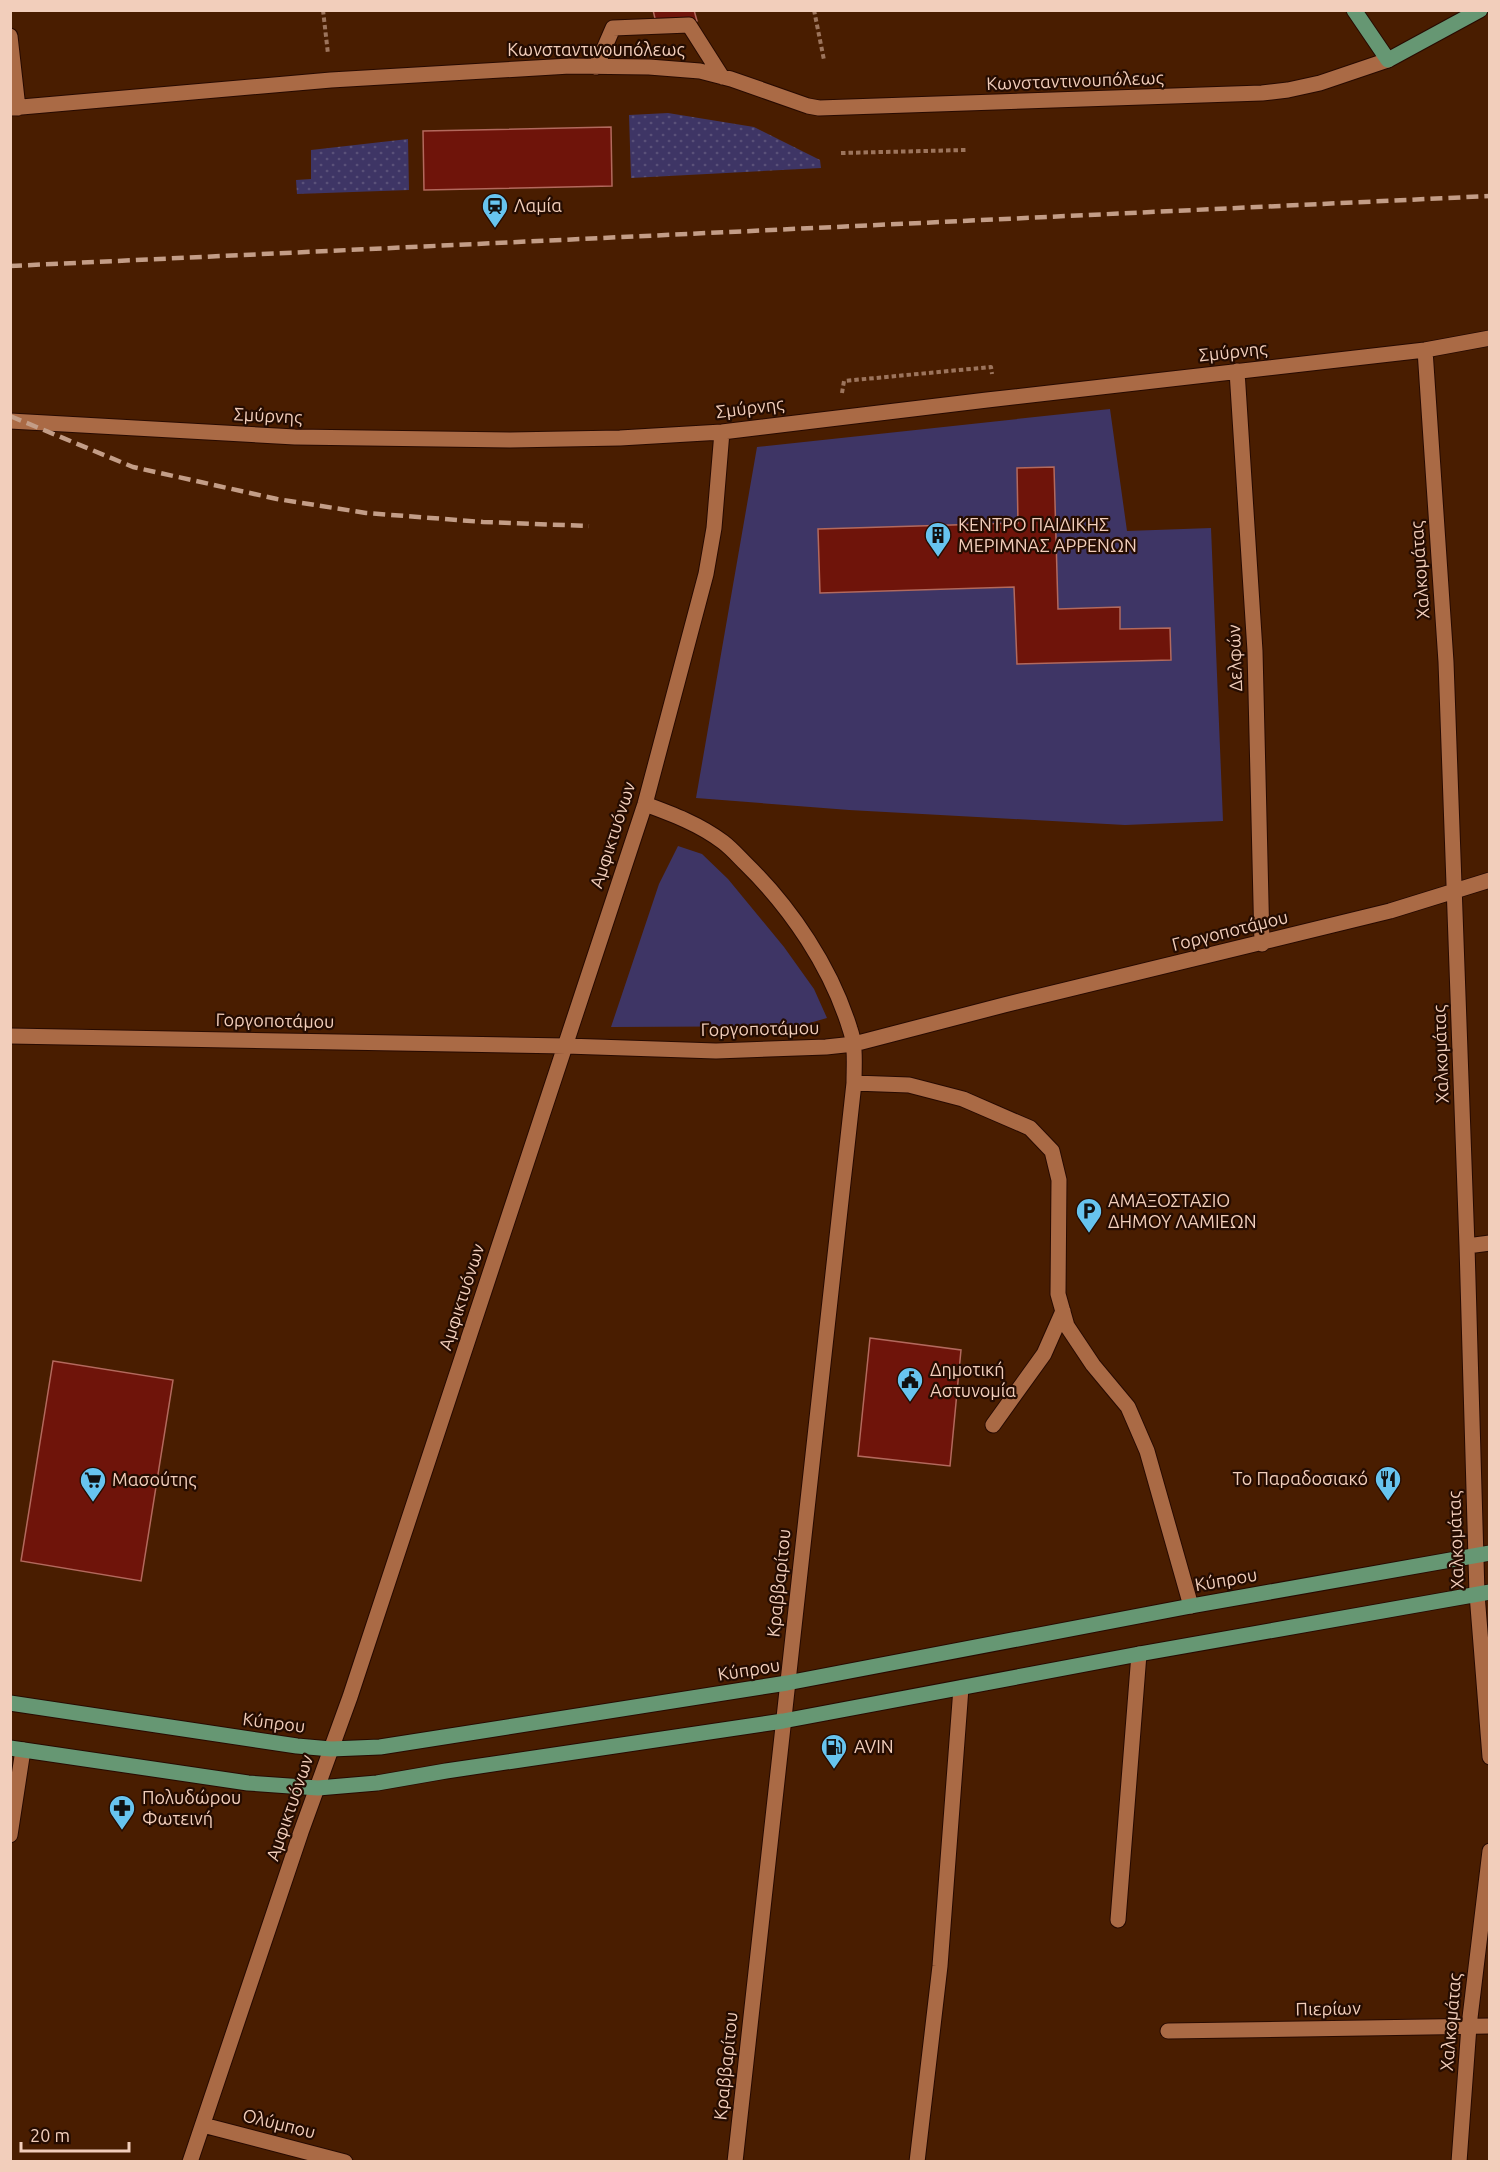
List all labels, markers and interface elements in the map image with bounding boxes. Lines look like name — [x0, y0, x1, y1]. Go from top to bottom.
street label: Κωνσταντινουπόλεως — [507, 39, 685, 60]
street label: Κωνσταντινουπόλεως — [986, 67, 1164, 94]
station icon: Λαμία — [480, 191, 510, 229]
place label: Λαμία — [514, 195, 562, 215]
street label: Σμύρνης — [1198, 337, 1268, 366]
street label: Σμύρνης — [715, 393, 785, 422]
street label: Σμύρνης — [233, 403, 303, 428]
place label: ΚΕΝΤΡΟ ΠΑΙΔΙΚΗΣ ΜΕΡΙΜΝΑΣ ΑΡΡΕΝΩΝ — [958, 514, 1137, 555]
building icon: ΚΕΝΤΡΟ ΠΑΙΔΙΚΗΣ ΜΕΡΙΜΝΑΣ ΑΡΡΕΝΩΝ — [923, 520, 953, 558]
street label: Χαλκομάτας — [1406, 520, 1433, 620]
street label: Δελφών — [1223, 624, 1245, 692]
street label: Αμφικτυόνων — [585, 779, 639, 890]
street label: Γοργοποτάμου — [1170, 906, 1290, 954]
street label: Χαλκομάτας — [1428, 1005, 1453, 1104]
street label: Γοργοποτάμου — [215, 1009, 335, 1031]
street label: Γοργοποτάμου — [700, 1017, 820, 1039]
place label: ΑΜΑΞΟΣΤΑΣΙΟ ΔΗΜΟΥ ΛΑΜΙΕΩΝ — [1108, 1190, 1257, 1231]
parking icon: ΑΜΑΞΟΣΤΑΣΙΟ ΔΗΜΟΥ ΛΑΜΙΕΩΝ — [1074, 1196, 1104, 1234]
street label: Αμφικτυόνων — [434, 1241, 488, 1352]
place label: Δημοτική Αστυνομία — [930, 1359, 1016, 1400]
public building icon: Δημοτική Αστυνομία — [895, 1365, 925, 1403]
restaurant icon: Το Παραδοσιακό — [1373, 1464, 1403, 1502]
supermarket icon: Μασούτης — [78, 1465, 108, 1503]
place label: Το Παραδοσιακό — [1233, 1468, 1368, 1488]
place label: Μασούτης — [112, 1469, 197, 1490]
street label: Χαλκομάτας — [1443, 1491, 1468, 1590]
street label: Κραββαρίτου — [762, 1528, 794, 1638]
street label: Κύπρου — [1193, 1564, 1259, 1594]
street label: Κύπρου — [716, 1654, 781, 1684]
street label: Κύπρου — [242, 1708, 307, 1736]
fuel station icon: AVIN — [819, 1732, 849, 1770]
place label: AVIN — [854, 1736, 894, 1756]
street label: Αμφικτυόνων — [262, 1752, 317, 1863]
place label: Πολυδώρου Φωτεινή — [142, 1787, 241, 1828]
pharmacy icon: Πολυδώρου Φωτεινή — [107, 1793, 137, 1831]
street label: Χαλκομάτας — [1436, 1972, 1465, 2072]
street label: Πιερίων — [1295, 1997, 1361, 2019]
street label: Κραββαρίτου — [709, 2011, 741, 2121]
street label: Ολύμπου — [241, 2104, 318, 2142]
scale bar — [21, 2115, 129, 2153]
text: 20 m — [30, 2125, 70, 2145]

